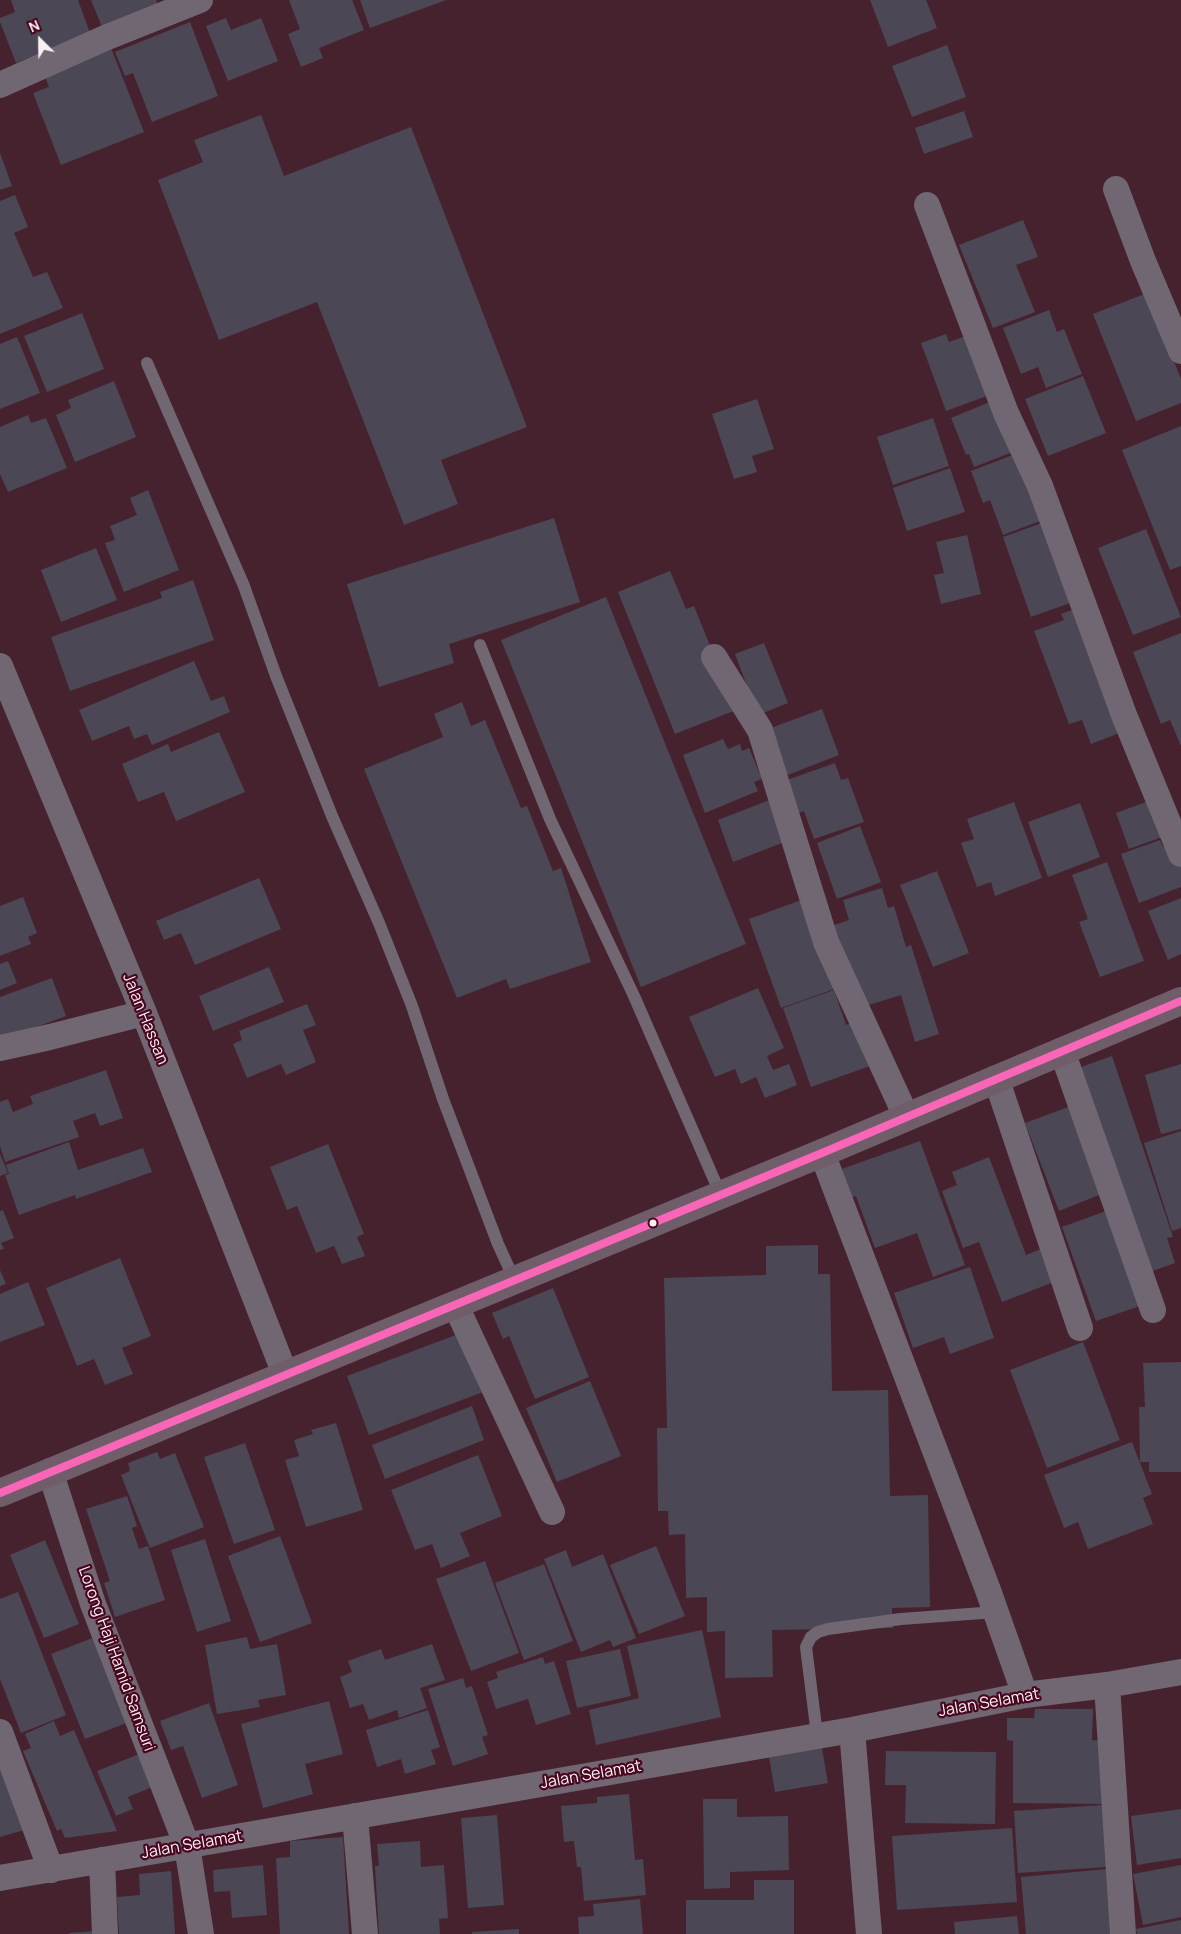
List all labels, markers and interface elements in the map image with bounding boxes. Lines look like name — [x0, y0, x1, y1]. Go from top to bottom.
north arrow — [15, 15, 65, 65]
text: N — [26, 15, 42, 36]
street label: Jalan Hassan — [118, 971, 172, 1067]
unlabelled marker — [648, 1218, 658, 1228]
street label: Lorong Haji Hamid Samsuri — [74, 1564, 158, 1754]
street label: Jalan Selamat — [937, 1685, 1041, 1721]
street label: Jalan Selamat — [539, 1757, 643, 1793]
street label: Jalan Selamat — [140, 1827, 244, 1863]

